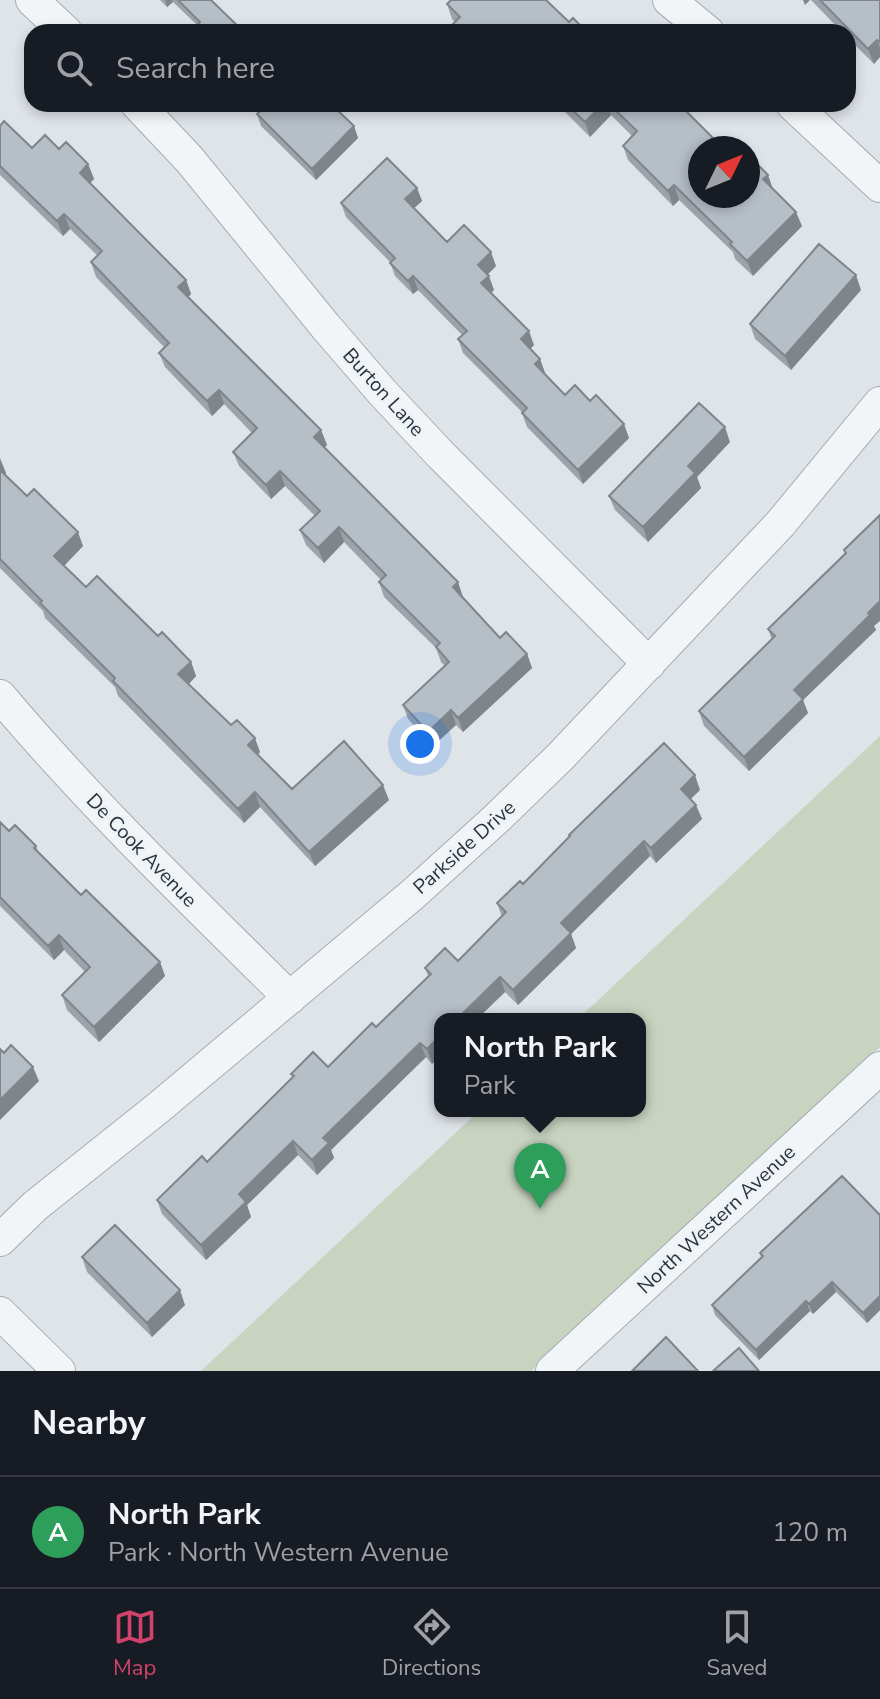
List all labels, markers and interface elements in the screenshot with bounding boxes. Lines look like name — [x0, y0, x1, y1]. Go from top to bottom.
search box — [24, 24, 856, 112]
icon: search — [52, 46, 96, 90]
text: Search here — [116, 48, 275, 89]
north arrow — [688, 136, 760, 208]
street label: Burton Lane — [337, 342, 431, 442]
your location — [400, 724, 440, 764]
street label: De Cook Avenue — [80, 787, 203, 913]
street label: Parkside Drive — [407, 794, 521, 901]
popup — [434, 1013, 646, 1117]
text: North Park — [464, 1027, 616, 1068]
text: Park — [464, 1068, 516, 1103]
street label: North Western Avenue — [631, 1139, 801, 1300]
pin: A — [514, 1143, 566, 1209]
text: Nearby — [32, 1400, 146, 1446]
text: North Park — [108, 1494, 261, 1535]
text: A — [48, 1515, 68, 1550]
text: 120 m — [772, 1515, 848, 1550]
text: Park · North Western Avenue — [108, 1535, 449, 1570]
tab: Map — [113, 1605, 157, 1683]
tab: Directions — [382, 1605, 481, 1683]
tab: Saved — [707, 1605, 767, 1683]

